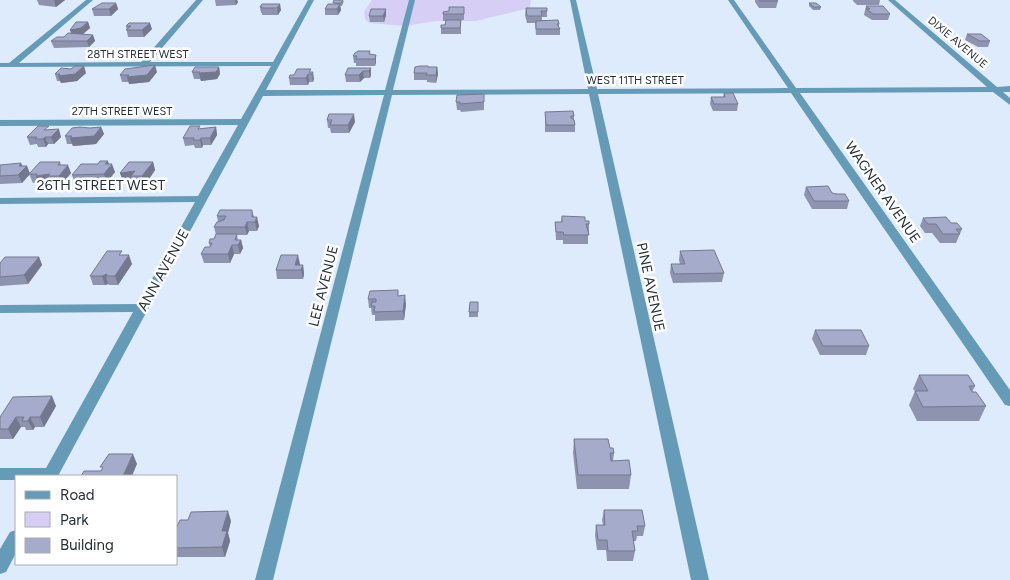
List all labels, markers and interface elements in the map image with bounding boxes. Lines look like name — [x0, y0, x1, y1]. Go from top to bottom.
street label: DIXIE AVENUE — [925, 14, 990, 71]
street label: 28TH STREET WEST — [87, 48, 189, 61]
street label: WEST 11TH STREET — [586, 74, 684, 87]
street label: 27TH STREET WEST — [72, 105, 172, 118]
street label: WAGNER AVENUE — [841, 138, 924, 246]
street label: 26TH STREET WEST — [37, 177, 165, 194]
street label: ANN AVENUE — [134, 227, 193, 314]
street label: PINE AVENUE — [633, 241, 668, 333]
street label: LEE AVENUE — [305, 244, 342, 329]
legend — [15, 475, 178, 565]
text: Road — [60, 486, 95, 504]
text: Park — [60, 511, 89, 529]
text: Building — [60, 536, 114, 554]

